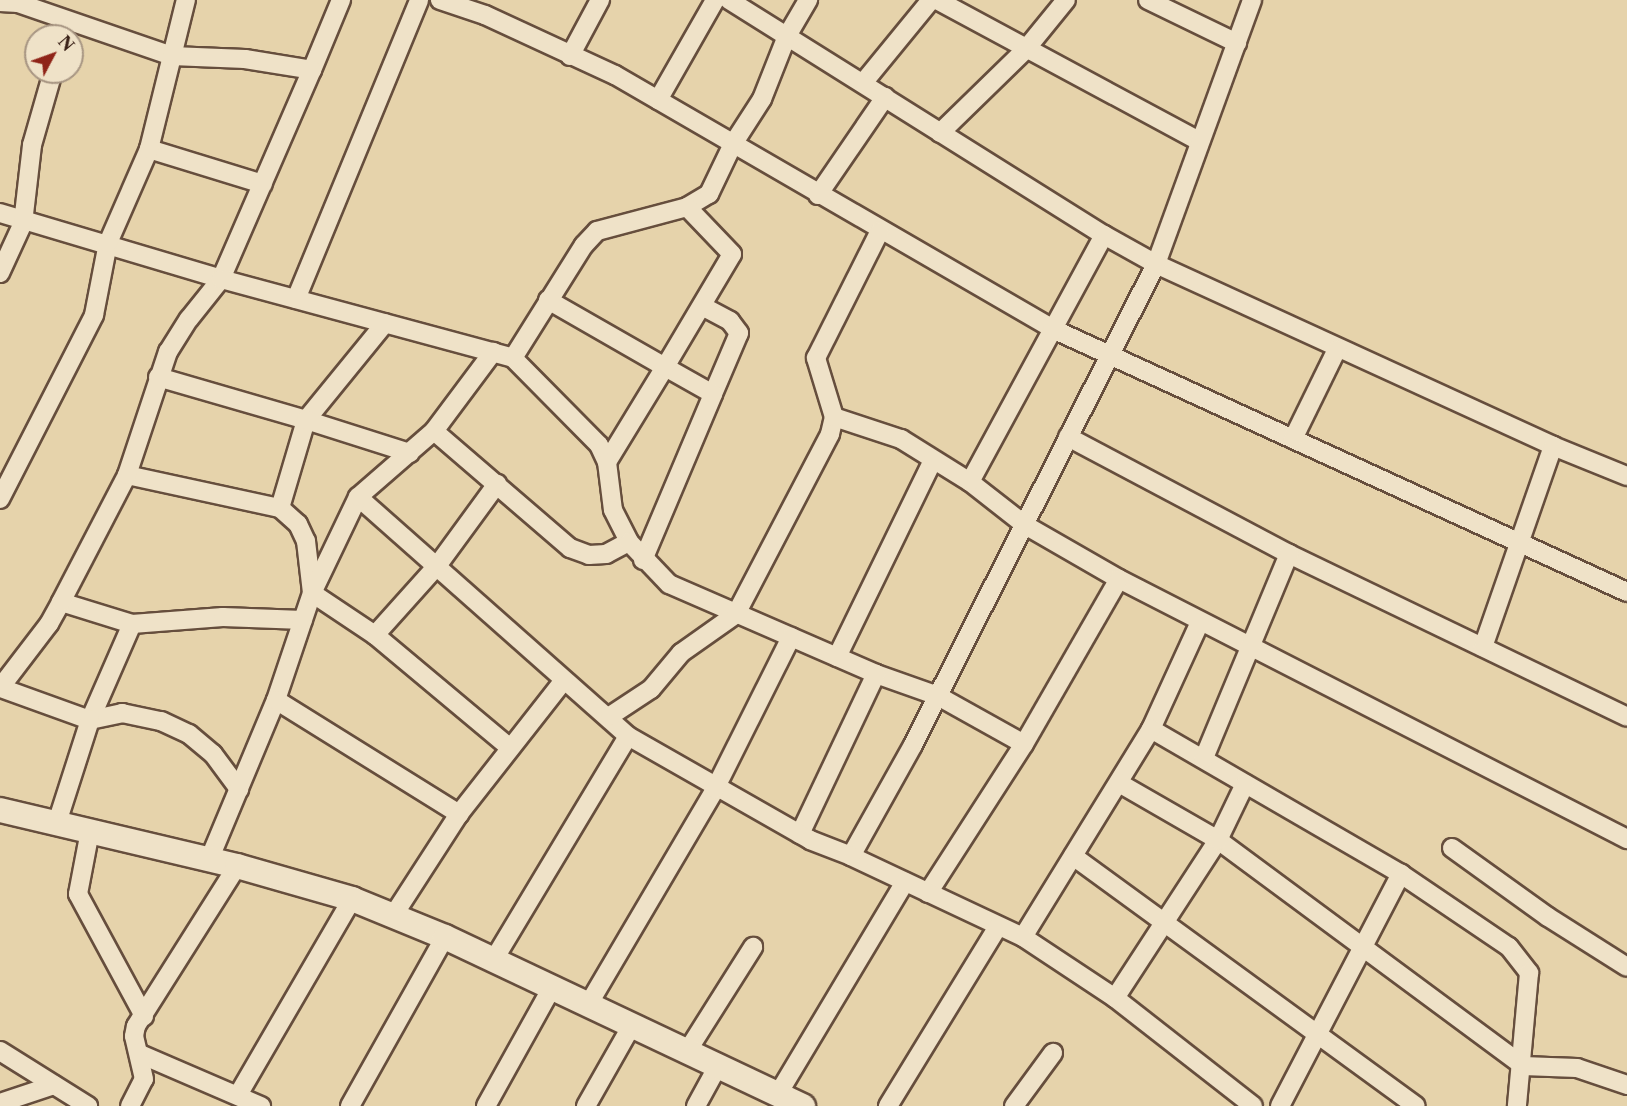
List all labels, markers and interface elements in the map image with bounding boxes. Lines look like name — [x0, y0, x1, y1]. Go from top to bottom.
north arrow — [24, 24, 84, 84]
text: N — [54, 32, 78, 55]

